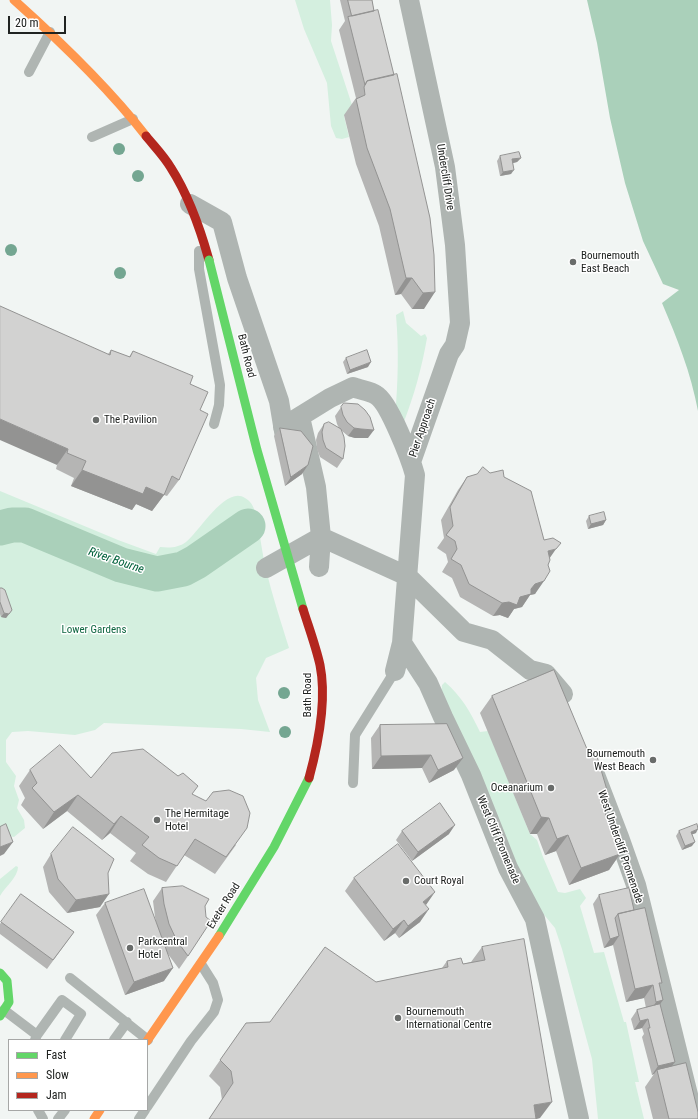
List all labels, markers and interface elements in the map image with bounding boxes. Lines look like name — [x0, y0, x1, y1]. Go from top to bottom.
scale bar — [10, 8, 68, 34]
text: 20 m — [15, 16, 39, 30]
street label: Undercliff Drive — [433, 143, 457, 211]
place label: Bournemouth East Beach — [581, 249, 639, 275]
marker: Bournemouth East Beach — [568, 257, 578, 267]
street label: Bath Road — [234, 333, 258, 379]
street label: Pier Approach — [407, 397, 439, 459]
place label: The Pavilion — [104, 413, 157, 427]
marker: The Pavilion — [91, 415, 101, 425]
water label: River Bourne — [86, 545, 146, 577]
park label: Lower Gardens — [62, 623, 126, 637]
street label: Bath Road — [301, 673, 315, 717]
place label: Bournemouth West Beach — [587, 747, 645, 773]
marker: Bournemouth West Beach — [648, 755, 658, 765]
place label: Oceanarium — [491, 781, 543, 795]
marker: Oceanarium — [546, 783, 556, 793]
street label: West Undercliff Promenade — [594, 789, 646, 905]
street label: West Cliff Promenade — [473, 794, 523, 886]
place label: The Hermitage Hotel — [165, 807, 229, 833]
marker: The Hermitage Hotel — [152, 815, 162, 825]
place label: Court Royal — [414, 874, 464, 888]
marker: Court Royal — [401, 876, 411, 886]
street label: Exeter Road — [205, 881, 243, 931]
place label: Parkcentral Hotel — [138, 935, 187, 961]
marker: Parkcentral Hotel — [125, 943, 135, 953]
place label: Bournemouth International Centre — [406, 1005, 492, 1031]
marker: Bournemouth International Centre — [393, 1013, 403, 1023]
legend — [8, 1039, 148, 1111]
text: Fast — [46, 1048, 66, 1062]
text: Slow — [46, 1068, 69, 1082]
text: Jam — [46, 1088, 67, 1102]

